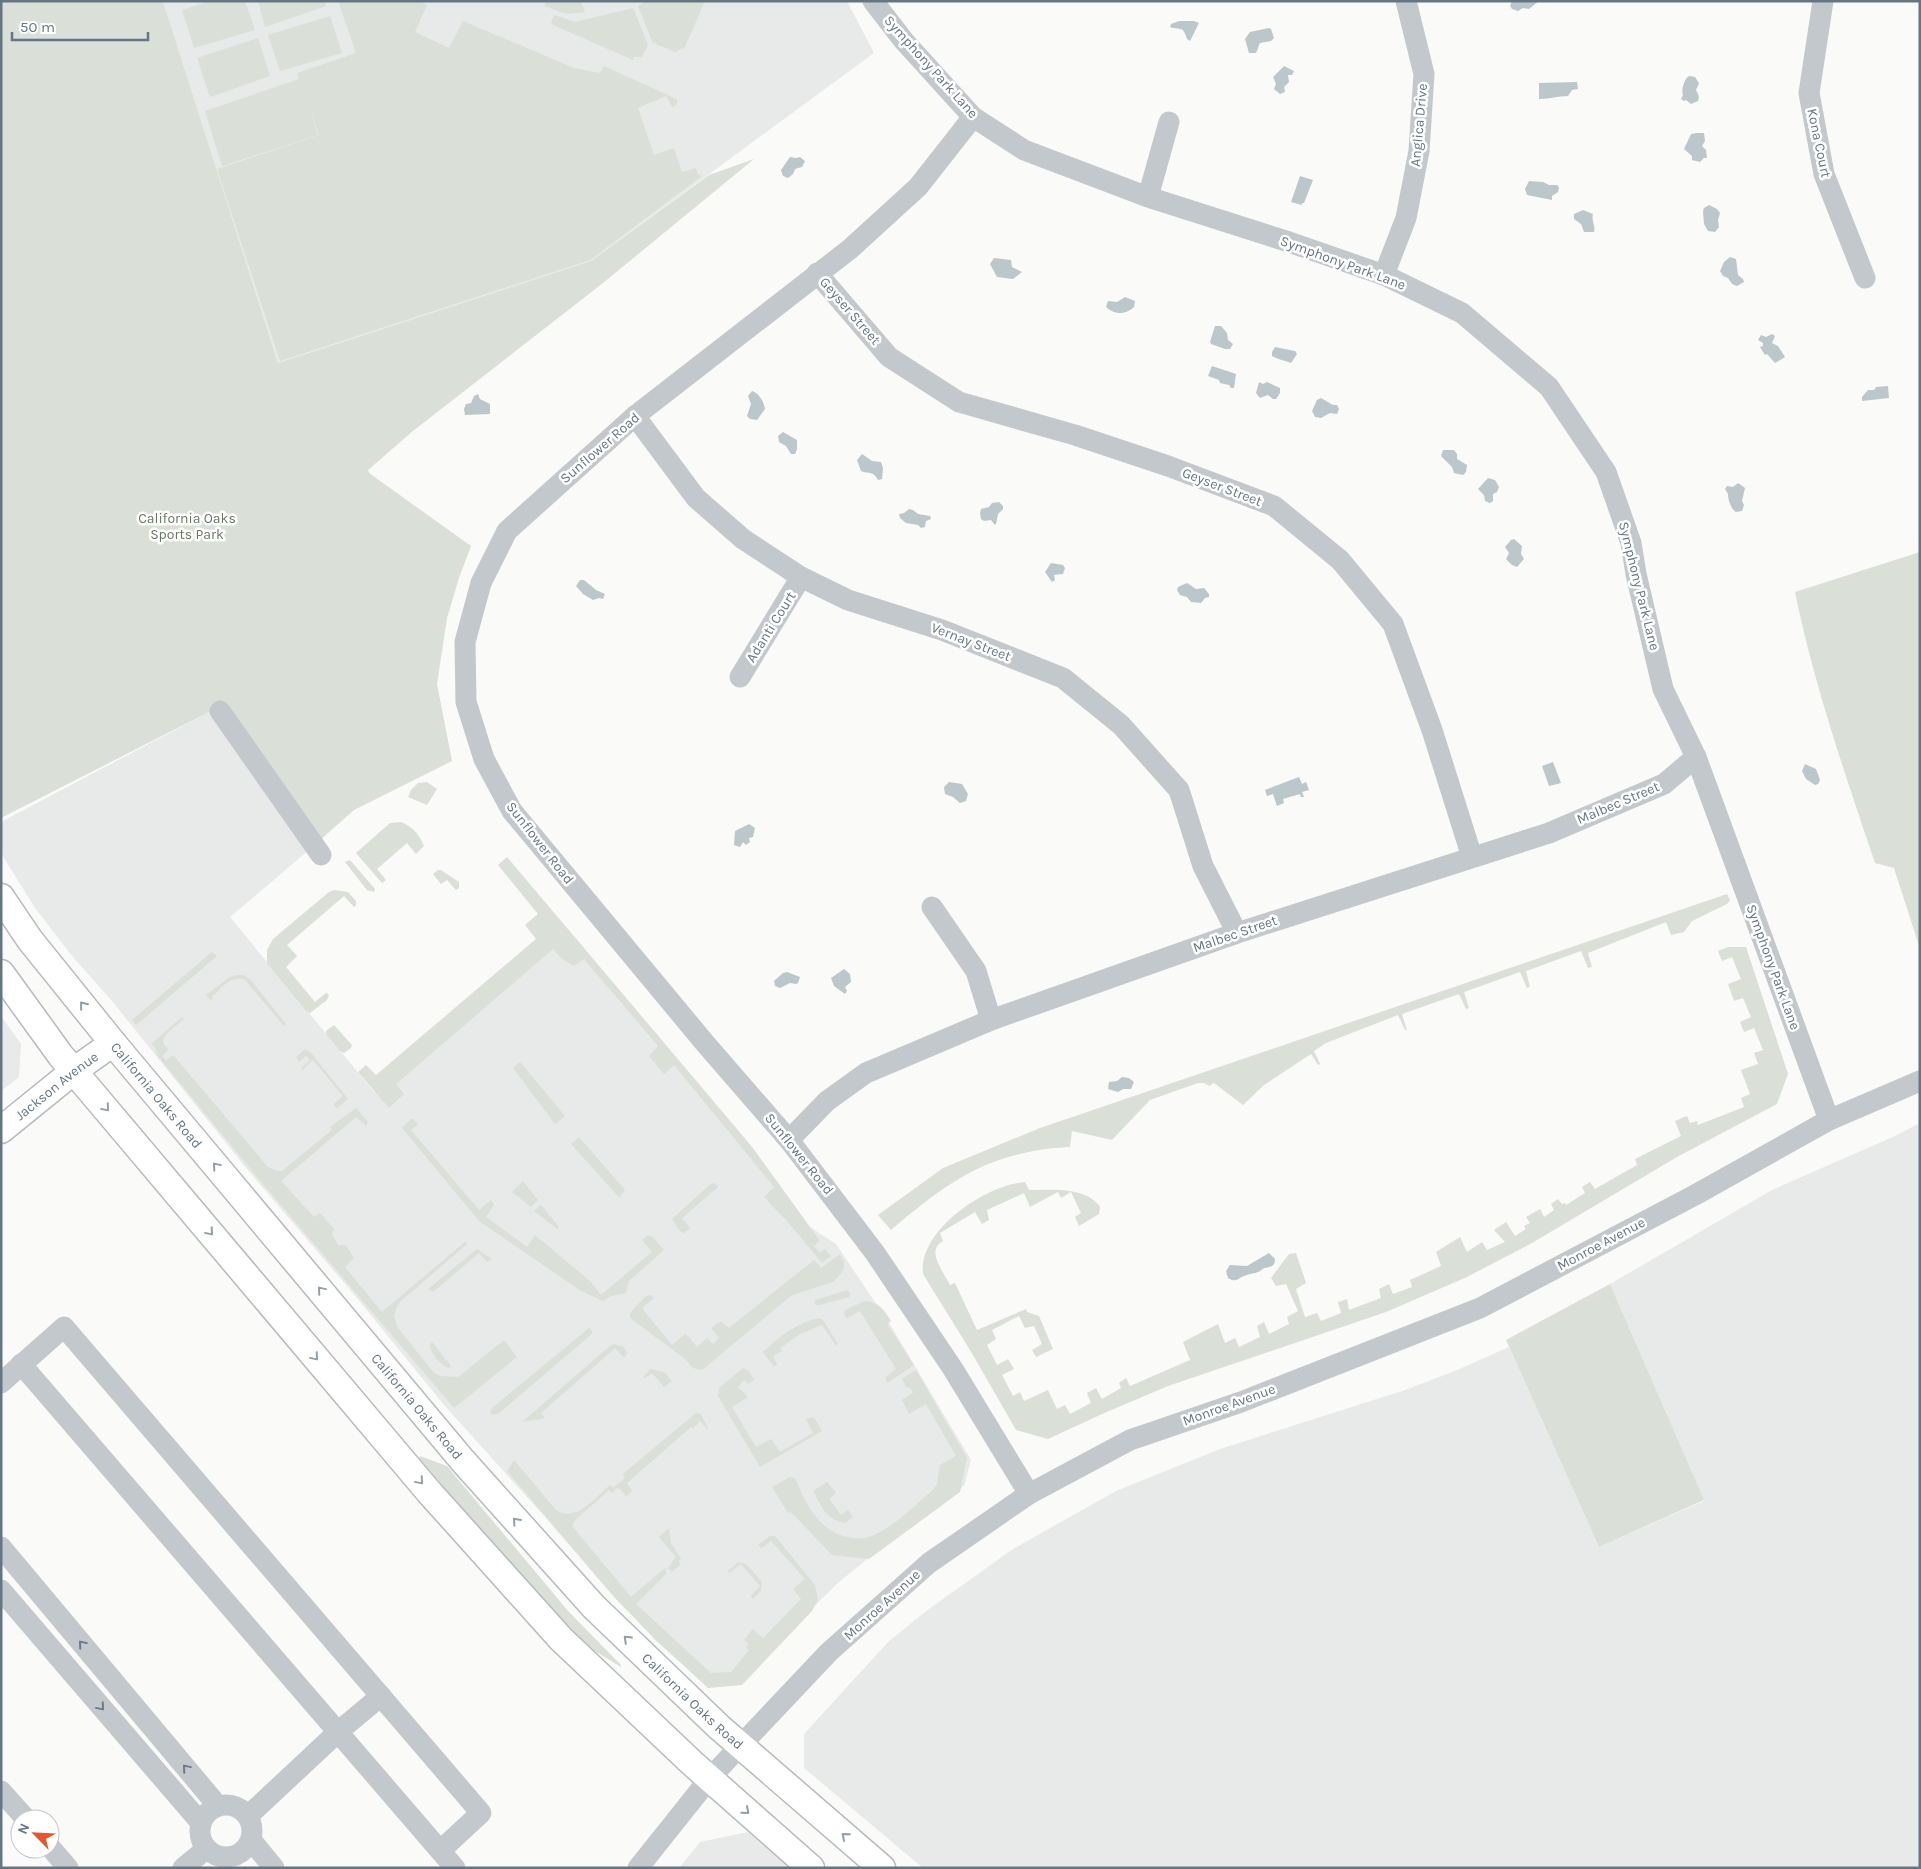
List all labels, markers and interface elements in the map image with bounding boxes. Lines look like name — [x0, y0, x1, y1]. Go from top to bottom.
scale bar — [12, 10, 149, 42]
street label: Symphony Park Lane — [880, 12, 982, 122]
text: 50 m — [20, 18, 55, 36]
street label: Anglica Drive — [1407, 83, 1431, 167]
street label: Kona Court — [1803, 107, 1835, 179]
street label: Symphony Park Lane — [1278, 232, 1408, 294]
street label: Geyser Street — [816, 274, 884, 348]
street label: Sunflower Road — [557, 409, 643, 487]
street label: Geyser Street — [1180, 464, 1264, 510]
park label: California Oaks Sports Park — [138, 510, 236, 543]
street label: Symphony Park Lane — [1615, 520, 1663, 652]
street label: Adanti Court — [743, 588, 799, 666]
street label: Vernay Street — [929, 619, 1013, 665]
street label: Malbec Street — [1574, 778, 1662, 828]
street label: Sunflower Road — [503, 798, 577, 888]
street label: Symphony Park Lane — [1742, 902, 1804, 1032]
street label: Malbec Street — [1191, 912, 1279, 956]
one-way arrow — [80, 1002, 88, 1011]
street label: California Oaks Road — [107, 1038, 206, 1152]
street label: Jackson Avenue — [11, 1048, 101, 1124]
one-way arrow — [101, 1102, 109, 1111]
street label: Sunflower Road — [761, 1110, 837, 1198]
one-way arrow — [213, 1162, 222, 1171]
street label: Monroe Avenue — [1554, 1214, 1648, 1274]
one-way arrow — [205, 1227, 214, 1236]
one-way arrow — [317, 1287, 326, 1296]
street label: California Oaks Road — [368, 1350, 466, 1463]
one-way arrow — [309, 1351, 317, 1360]
street label: Monroe Avenue — [1180, 1380, 1278, 1430]
one-way arrow — [414, 1475, 423, 1484]
one-way arrow — [513, 1517, 522, 1526]
street label: Monroe Avenue — [840, 1566, 924, 1644]
one-way arrow — [624, 1636, 633, 1645]
one-way arrow — [79, 1640, 88, 1649]
street label: California Oaks Road — [639, 1649, 747, 1753]
one-way arrow — [95, 1701, 104, 1710]
one-way arrow — [183, 1765, 192, 1774]
one-way arrow — [740, 1805, 749, 1814]
north arrow — [10, 1809, 60, 1859]
text: N — [14, 1821, 33, 1837]
one-way arrow — [841, 1833, 850, 1842]

